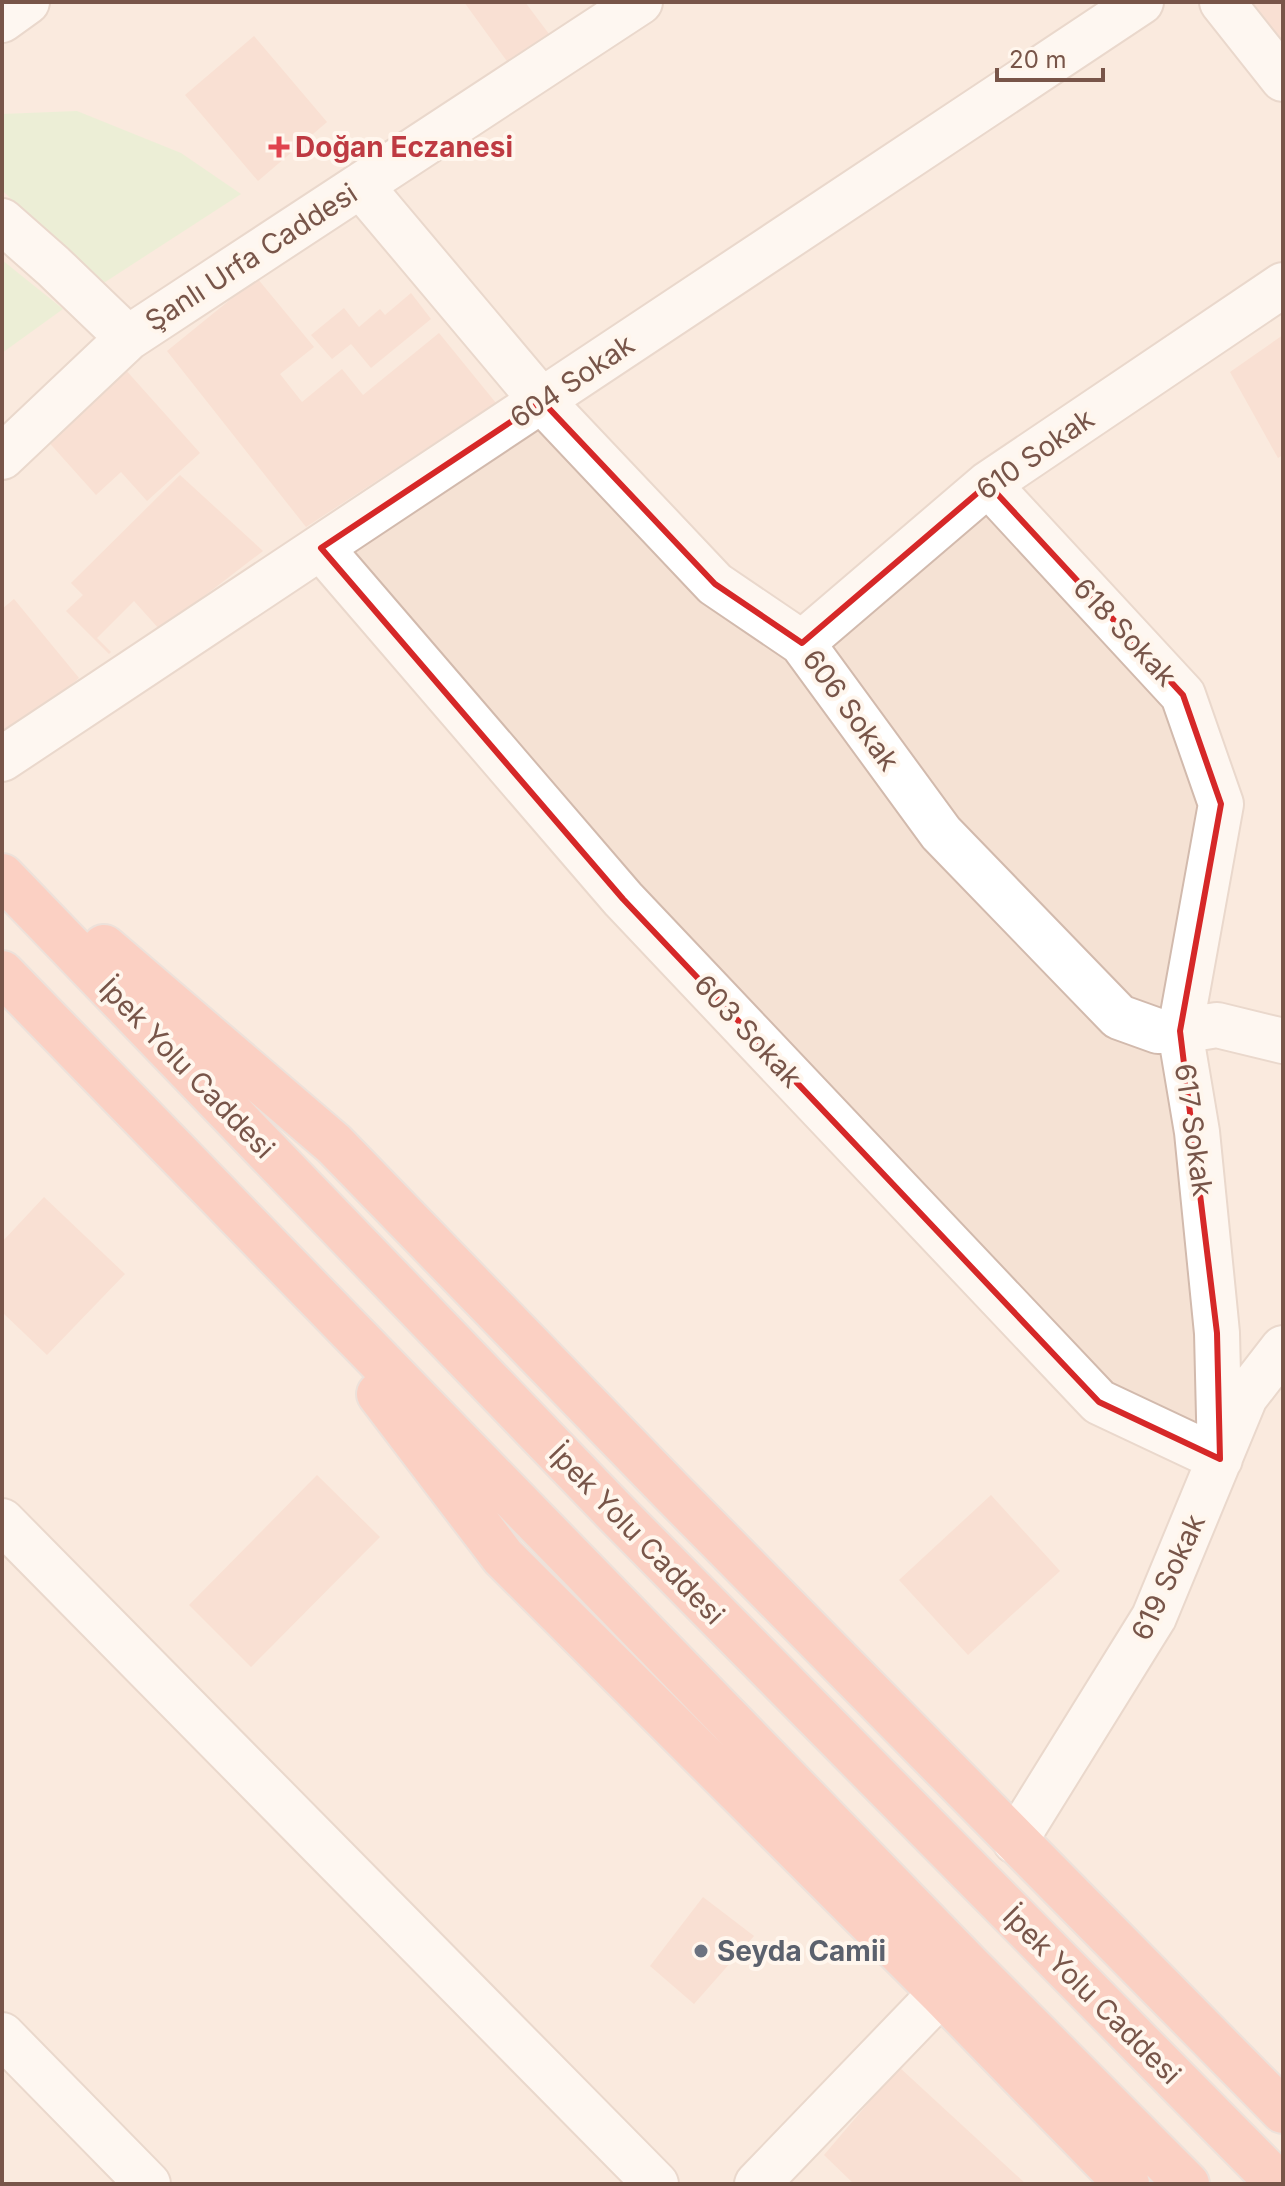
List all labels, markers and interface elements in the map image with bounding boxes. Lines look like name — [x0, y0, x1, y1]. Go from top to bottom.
scale bar — [997, 32, 1103, 82]
text: 20 m — [1009, 45, 1067, 74]
place label: Doğan Eczanesi — [295, 130, 513, 164]
marker: Doğan Eczanesi — [270, 138, 288, 156]
street label: Şanlı Urfa Caddesi — [139, 176, 363, 338]
street label: 604 Sokak — [504, 327, 640, 435]
street label: 610 Sokak — [970, 401, 1100, 507]
street label: 618 Sokak — [1066, 571, 1184, 693]
street label: 606 Sokak — [796, 643, 906, 777]
street label: 603 Sokak — [687, 968, 809, 1094]
street label: İpek Yolu Caddesi — [92, 971, 282, 1165]
street label: 617 Sokak — [1168, 1061, 1220, 1199]
street label: İpek Yolu Caddesi — [542, 1437, 732, 1631]
street label: 619 Sokak — [1124, 1509, 1212, 1645]
street label: İpek Yolu Caddesi — [996, 1899, 1188, 2091]
place label: Seyda Camii — [717, 1934, 886, 1968]
marker: Seyda Camii — [692, 1942, 710, 1960]

